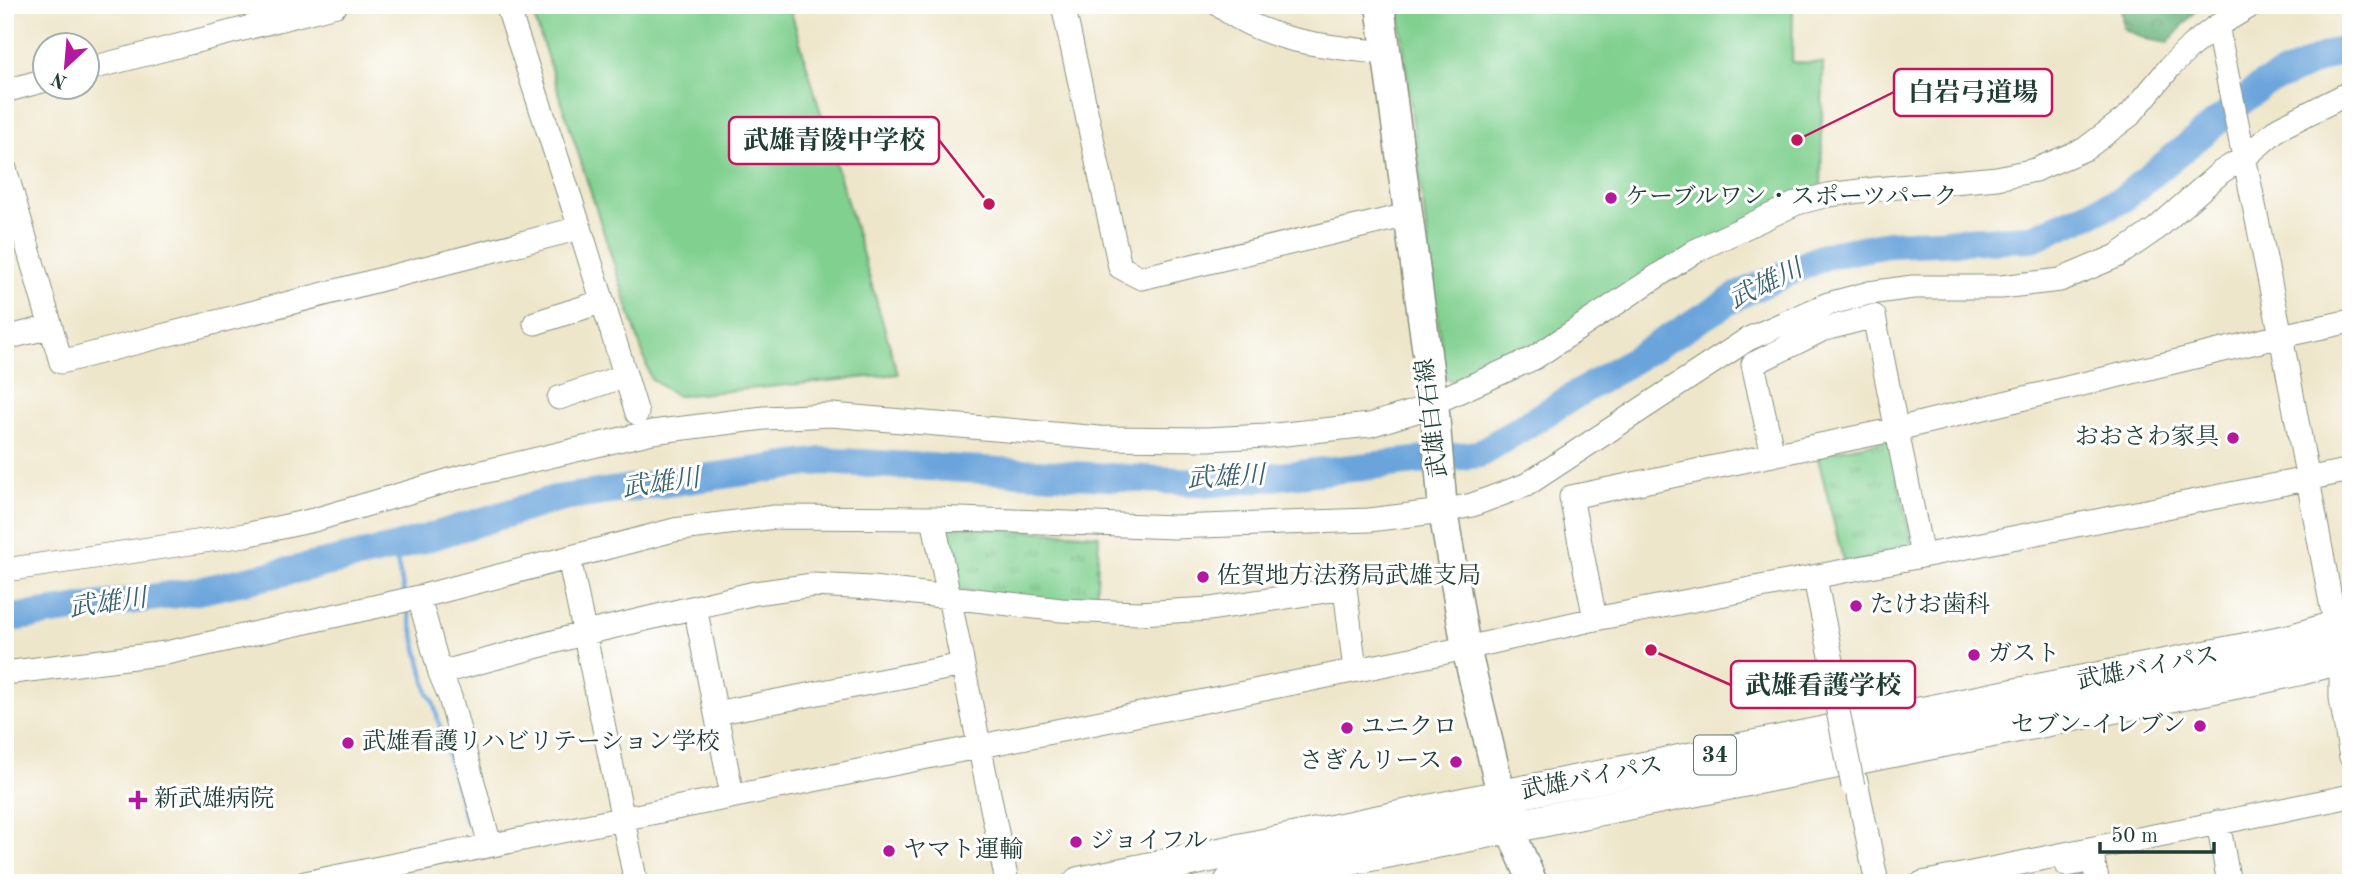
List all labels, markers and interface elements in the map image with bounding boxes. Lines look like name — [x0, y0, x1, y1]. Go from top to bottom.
north arrow — [32, 32, 102, 102]
text: N — [49, 67, 70, 91]
callout: 白岩弓道場 — [1894, 69, 2052, 116]
text: 白岩弓道場 — [1908, 78, 2038, 107]
callout: 武雄青陵中学校 — [729, 117, 939, 164]
text: 武雄青陵中学校 — [743, 126, 925, 155]
place label: ケーブルワン・スポーツパーク — [1625, 184, 1957, 210]
marker: ケーブルワン・スポーツパーク — [1603, 190, 1619, 206]
water label: 武雄川 — [1724, 253, 1809, 314]
street label: 武雄白石線 — [1411, 357, 1452, 479]
place label: おおさわ家具 — [2075, 423, 2219, 450]
marker: おおさわ家具 — [2225, 430, 2241, 446]
water label: 武雄川 — [1186, 461, 1269, 493]
water label: 武雄川 — [620, 463, 704, 502]
place label: 佐賀地方法務局武雄支局 — [1217, 562, 1481, 589]
marker: 佐賀地方法務局武雄支局 — [1195, 569, 1211, 585]
water label: 武雄川 — [67, 583, 151, 622]
place label: たけお歯科 — [1870, 591, 1990, 618]
marker: たけお歯科 — [1848, 598, 1864, 614]
street label: 武雄バイパス — [2075, 641, 2221, 694]
place label: ガスト — [1988, 642, 2060, 667]
marker: ガスト — [1966, 647, 1982, 663]
callout: 武雄看護学校 — [1731, 661, 1915, 708]
text: 武雄看護学校 — [1745, 671, 1901, 700]
place label: セブン-イレブン — [2011, 712, 2186, 738]
place label: ユニクロ — [1361, 715, 1457, 740]
marker: セブン-イレブン — [2192, 718, 2208, 734]
marker: ユニクロ — [1339, 720, 1355, 736]
place label: 武雄看護リハビリテーション学校 — [362, 728, 720, 755]
marker: 武雄看護リハビリテーション学校 — [340, 735, 356, 751]
road number: 34 — [1694, 736, 1736, 775]
place label: さぎんリース — [1299, 748, 1442, 774]
street label: 武雄バイパス — [1519, 751, 1665, 804]
marker: さぎんリース — [1448, 754, 1464, 770]
place label: 新武雄病院 — [154, 785, 274, 812]
marker: 新武雄病院 — [128, 790, 148, 810]
scale bar — [2100, 811, 2214, 855]
text: 50 m — [2111, 826, 2158, 847]
place label: ジョイフル — [1090, 828, 1208, 854]
marker: ジョイフル — [1068, 834, 1084, 850]
place label: ヤマト運輸 — [903, 836, 1023, 863]
marker: ヤマト運輸 — [881, 843, 897, 859]

